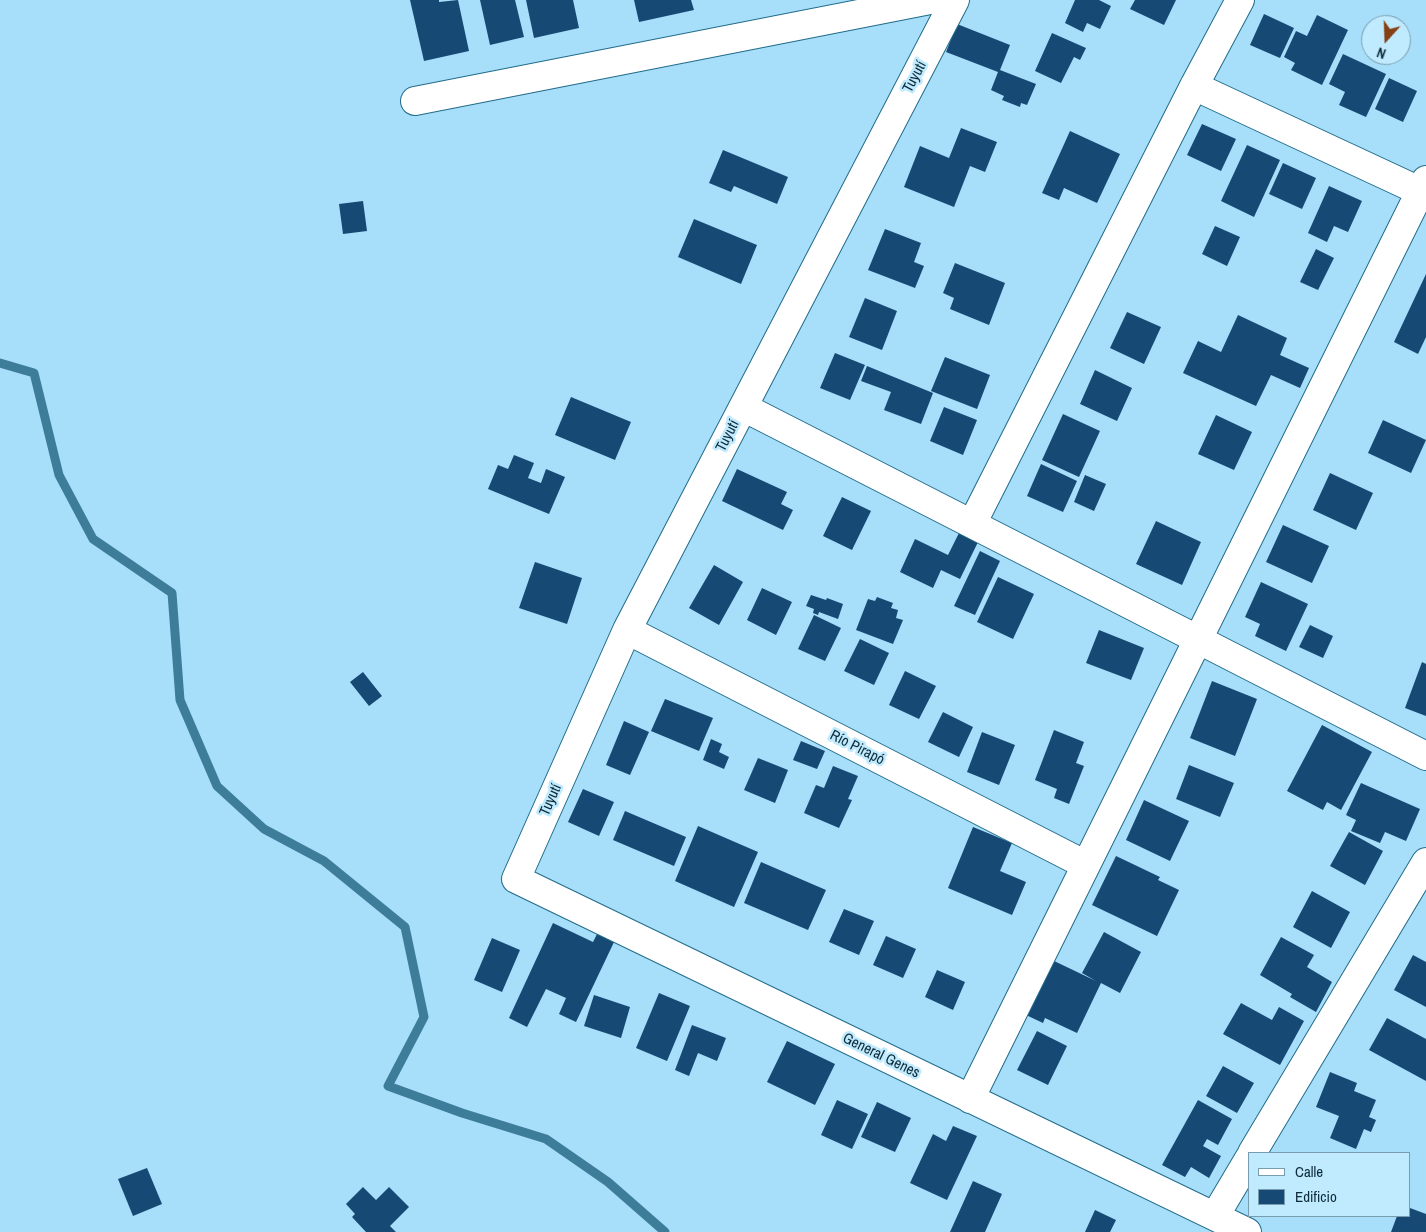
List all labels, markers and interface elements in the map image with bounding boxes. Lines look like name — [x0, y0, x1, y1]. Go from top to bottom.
north arrow — [1361, 15, 1411, 65]
text: N — [1374, 43, 1388, 63]
street label: Tuyutí — [899, 58, 931, 96]
street label: Tuyutí — [712, 417, 744, 455]
street label: Río Pirapó — [827, 727, 887, 769]
street label: Tuyutí — [536, 781, 566, 819]
street label: General Genes — [840, 1030, 922, 1082]
legend — [1248, 1152, 1411, 1217]
text: Calle — [1295, 1161, 1323, 1182]
text: Edificio — [1295, 1186, 1337, 1207]

